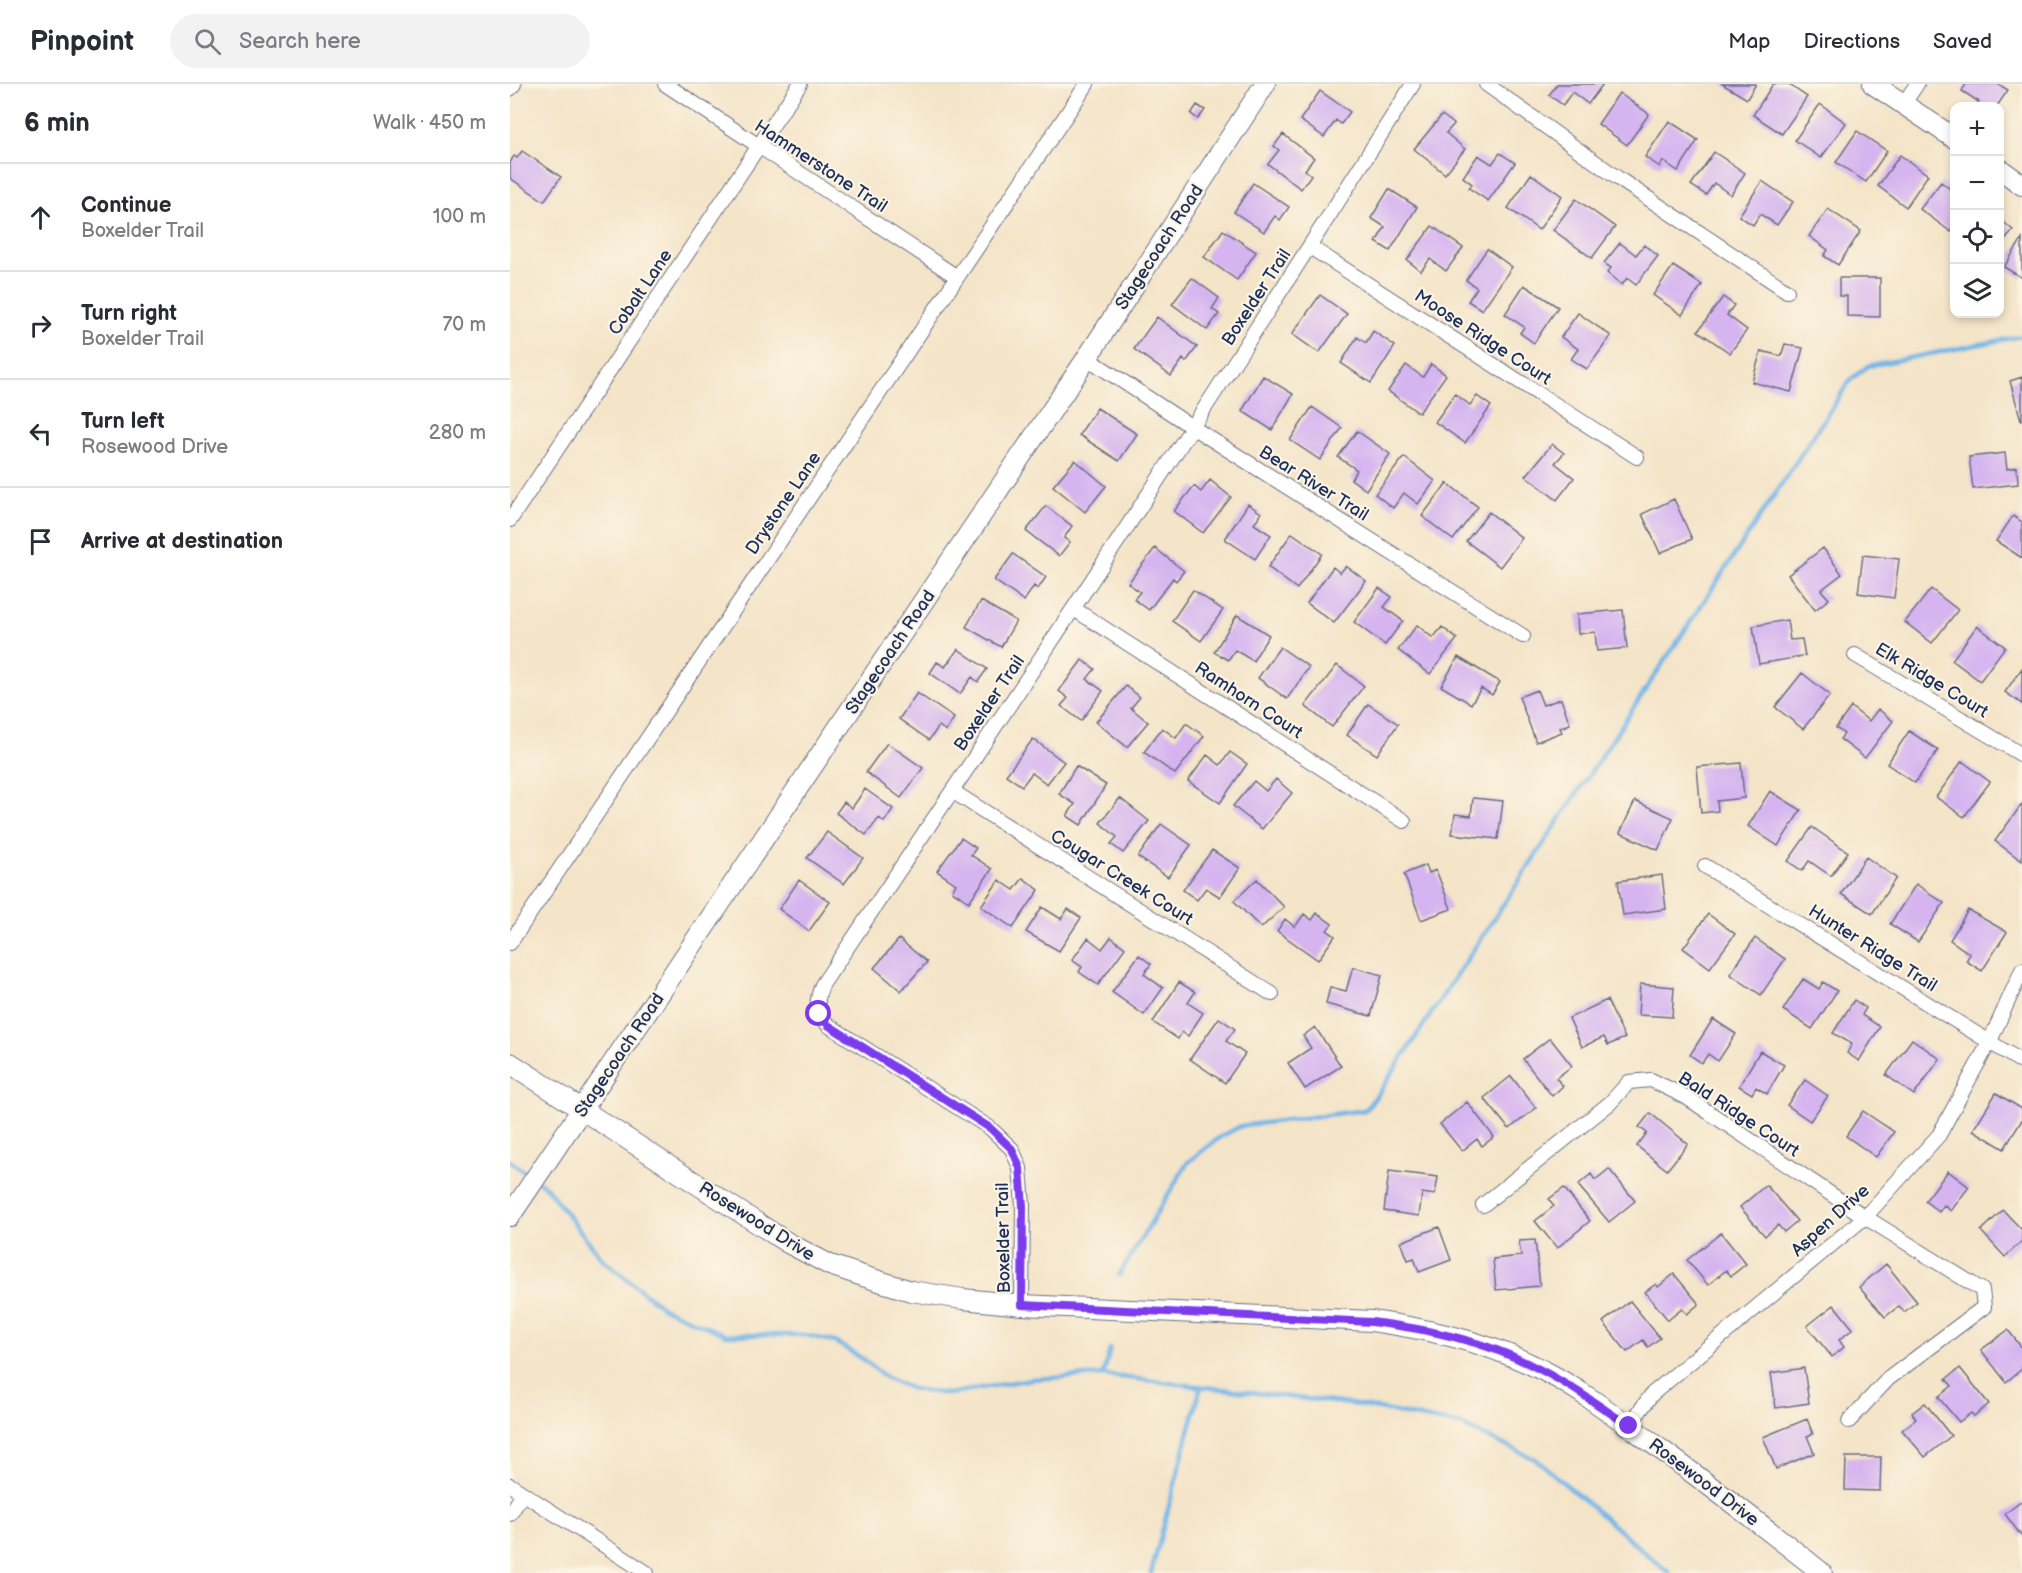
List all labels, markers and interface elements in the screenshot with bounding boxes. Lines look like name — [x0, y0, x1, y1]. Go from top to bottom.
search box — [170, 14, 590, 68]
text: Pinpoint — [30, 25, 134, 58]
icon: search — [191, 25, 224, 58]
text: Search here — [239, 28, 361, 55]
text: Map — [1728, 29, 1771, 54]
text: Directions — [1804, 29, 1900, 54]
text: Saved — [1933, 29, 1992, 54]
map controls — [1950, 102, 2004, 318]
button: + — [1950, 102, 2004, 156]
text: 6 min — [24, 108, 90, 139]
text: Walk · 450 m — [373, 111, 486, 135]
street label: Hammerstone Trail — [750, 116, 891, 217]
button: − — [1950, 156, 2004, 210]
street label: Stagecoach Road — [1111, 181, 1208, 314]
text: Continue — [81, 192, 171, 219]
icon: ahead — [24, 201, 57, 234]
text: 100 m — [433, 205, 486, 229]
button: locate — [1950, 210, 2004, 264]
text: Boxelder Trail — [81, 219, 204, 243]
street label: Cobalt Lane — [604, 245, 677, 339]
street label: Boxelder Trail — [1217, 245, 1295, 349]
button: layers — [1950, 264, 2004, 318]
street label: Moose Ridge Court — [1410, 285, 1555, 390]
text: Turn right — [81, 300, 177, 327]
icon: right — [24, 309, 57, 342]
text: 70 m — [442, 313, 486, 337]
text: Boxelder Trail — [81, 327, 204, 351]
text: Turn left — [81, 408, 165, 435]
icon: left — [24, 417, 57, 450]
text: 280 m — [429, 421, 486, 445]
text: Rosewood Drive — [81, 435, 228, 459]
street label: Bear River Trail — [1255, 441, 1372, 526]
street label: Drystone Lane — [741, 448, 826, 559]
icon: arrive — [24, 525, 57, 558]
text: Arrive at destination — [81, 528, 283, 555]
street label: Stagecoach Road — [841, 586, 940, 718]
street label: Elk Ridge Court — [1872, 638, 1992, 723]
street label: Boxelder Trail — [950, 652, 1029, 755]
street label: Ramhorn Court — [1191, 658, 1307, 743]
street label: Cougar Creek Court — [1047, 825, 1197, 930]
street label: Hunter Ridge Trail — [1805, 900, 1941, 996]
street label: Stagecoach Road — [570, 989, 669, 1121]
route start — [805, 1000, 831, 1026]
street label: Bald Ridge Court — [1674, 1068, 1804, 1162]
street label: Rosewood Drive — [695, 1177, 819, 1266]
street label: Aspen Drive — [1787, 1180, 1874, 1261]
street label: Boxelder Trail — [992, 1182, 1015, 1294]
route end — [1615, 1412, 1641, 1438]
street label: Rosewood Drive — [1644, 1434, 1763, 1531]

